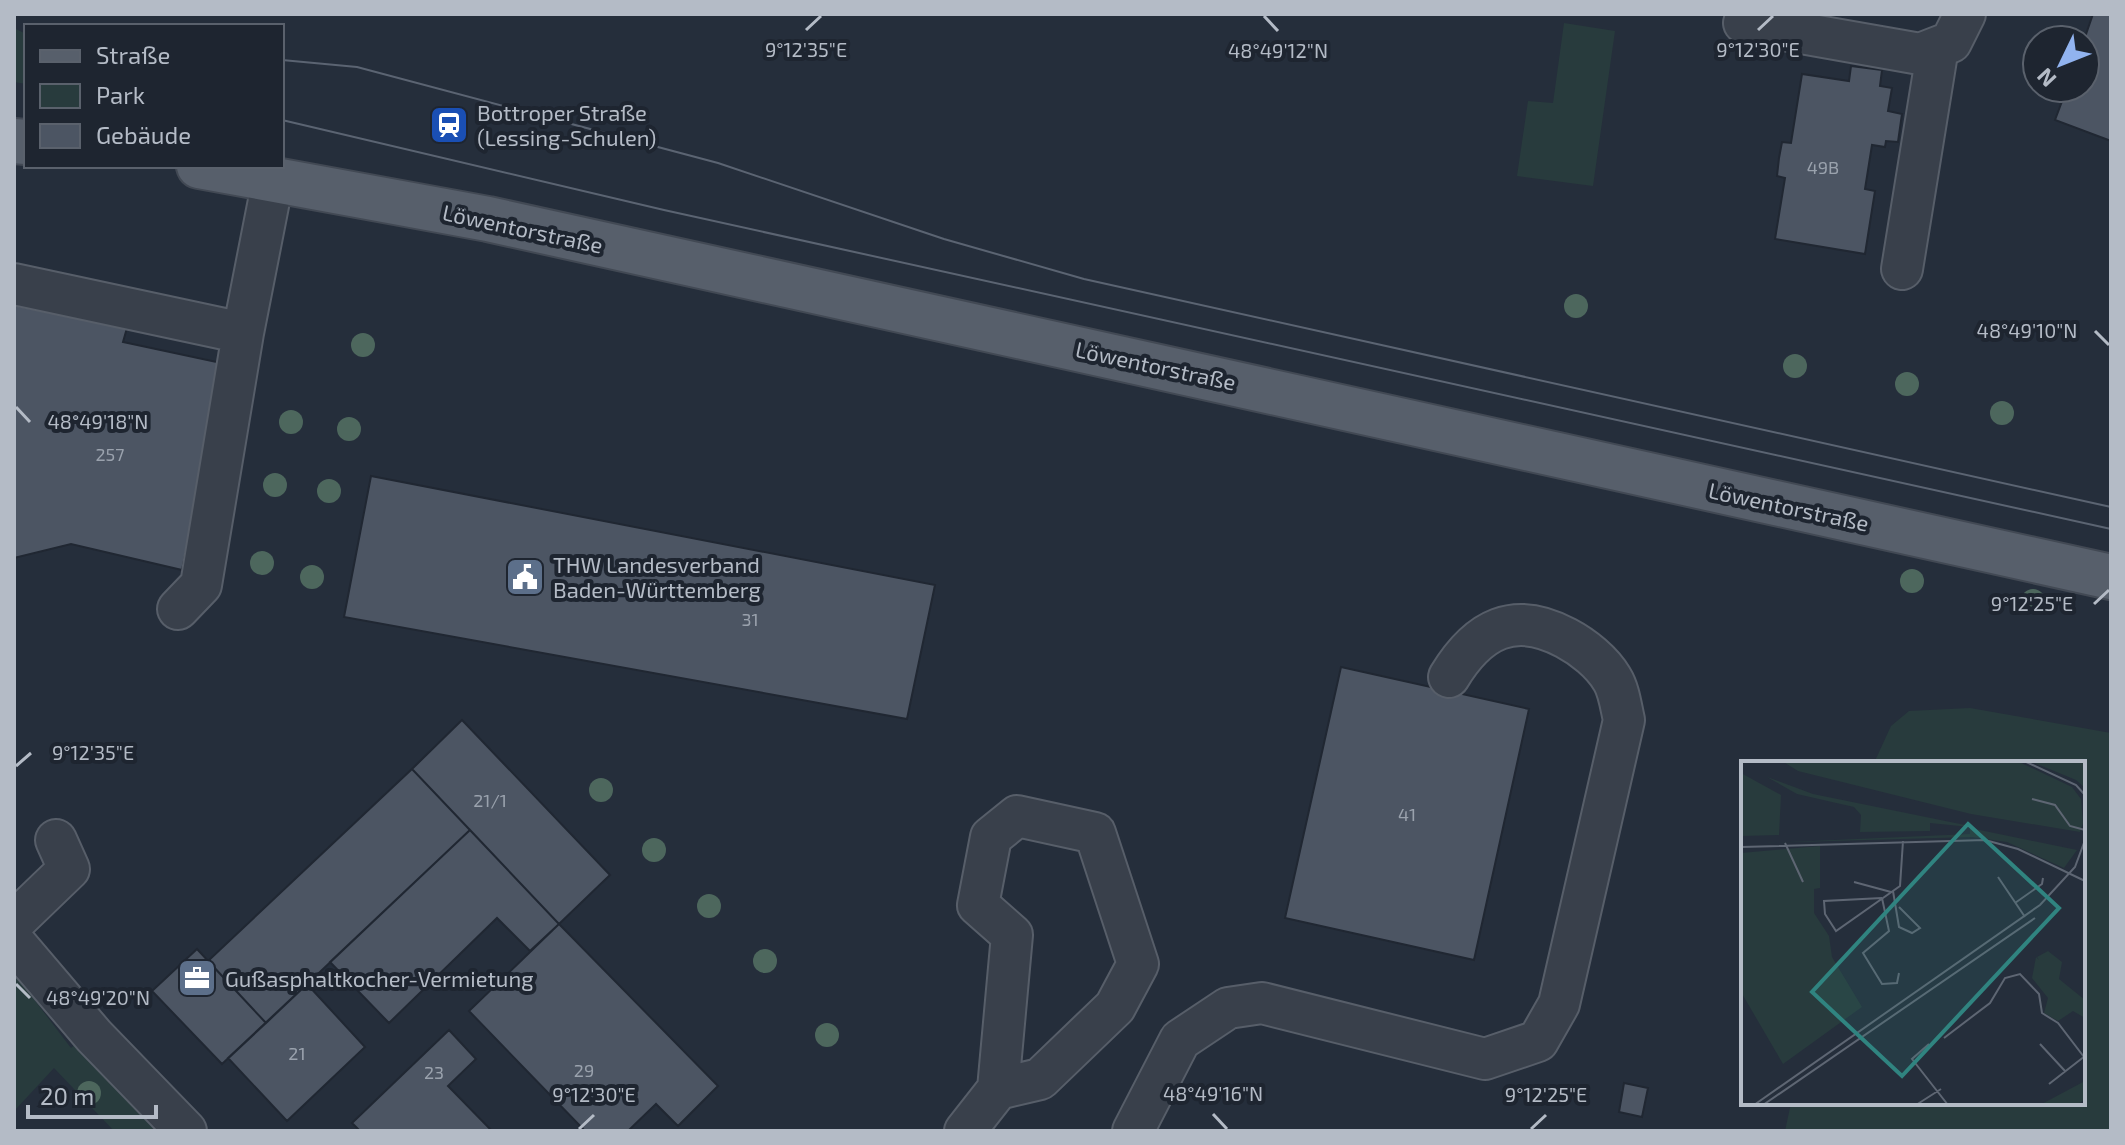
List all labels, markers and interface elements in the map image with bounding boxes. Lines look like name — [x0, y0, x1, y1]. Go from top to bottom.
legend — [24, 24, 284, 168]
north arrow — [2021, 24, 2101, 104]
text: 9°12'35"E — [765, 37, 847, 61]
text: 9°12'30"E — [1716, 37, 1800, 61]
text: 48°49'12"N — [1228, 38, 1328, 62]
text: Straße — [96, 40, 170, 69]
text: N — [2031, 64, 2061, 93]
text: Park — [96, 80, 145, 109]
place label: Bottroper Straße (Lessing-Schulen) — [477, 99, 656, 150]
station icon: Bottroper Straße (Lessing-Schulen) — [428, 104, 470, 146]
text: Gebäude — [96, 120, 191, 149]
house number: 49B — [1807, 156, 1839, 178]
street label: Löwentorstraße — [440, 198, 606, 258]
text: 48°49'10"N — [1977, 318, 2077, 342]
street label: Löwentorstraße — [1073, 335, 1239, 395]
text: 48°49'18"N — [48, 409, 148, 433]
house number: 257 — [96, 443, 124, 465]
street label: Löwentorstraße — [1706, 476, 1872, 536]
place label: THW Landesverband Baden-Württemberg — [553, 551, 761, 602]
public building icon: THW Landesverband Baden-Württemberg — [504, 556, 546, 598]
text: 9°12'25"E — [1991, 591, 2073, 615]
house number: 31 — [741, 608, 759, 630]
text: 9°12'35"E — [52, 740, 134, 764]
inset map — [1741, 761, 2085, 1105]
house number: 21/1 — [473, 789, 507, 811]
house number: 41 — [1398, 803, 1416, 825]
office icon: Gußasphaltkocher-Vermietung — [176, 957, 218, 999]
place label: Gußasphaltkocher-Vermietung — [225, 965, 533, 991]
text: 48°49'20"N — [46, 985, 150, 1009]
house number: 21 — [288, 1042, 306, 1064]
house number: 29 — [574, 1059, 594, 1081]
house number: 23 — [424, 1061, 444, 1083]
scale bar — [28, 1069, 156, 1119]
text: 20 m — [40, 1081, 94, 1110]
text: 48°49'16"N — [1163, 1081, 1263, 1105]
text: 9°12'30"E — [552, 1082, 636, 1106]
text: 9°12'25"E — [1505, 1082, 1587, 1106]

